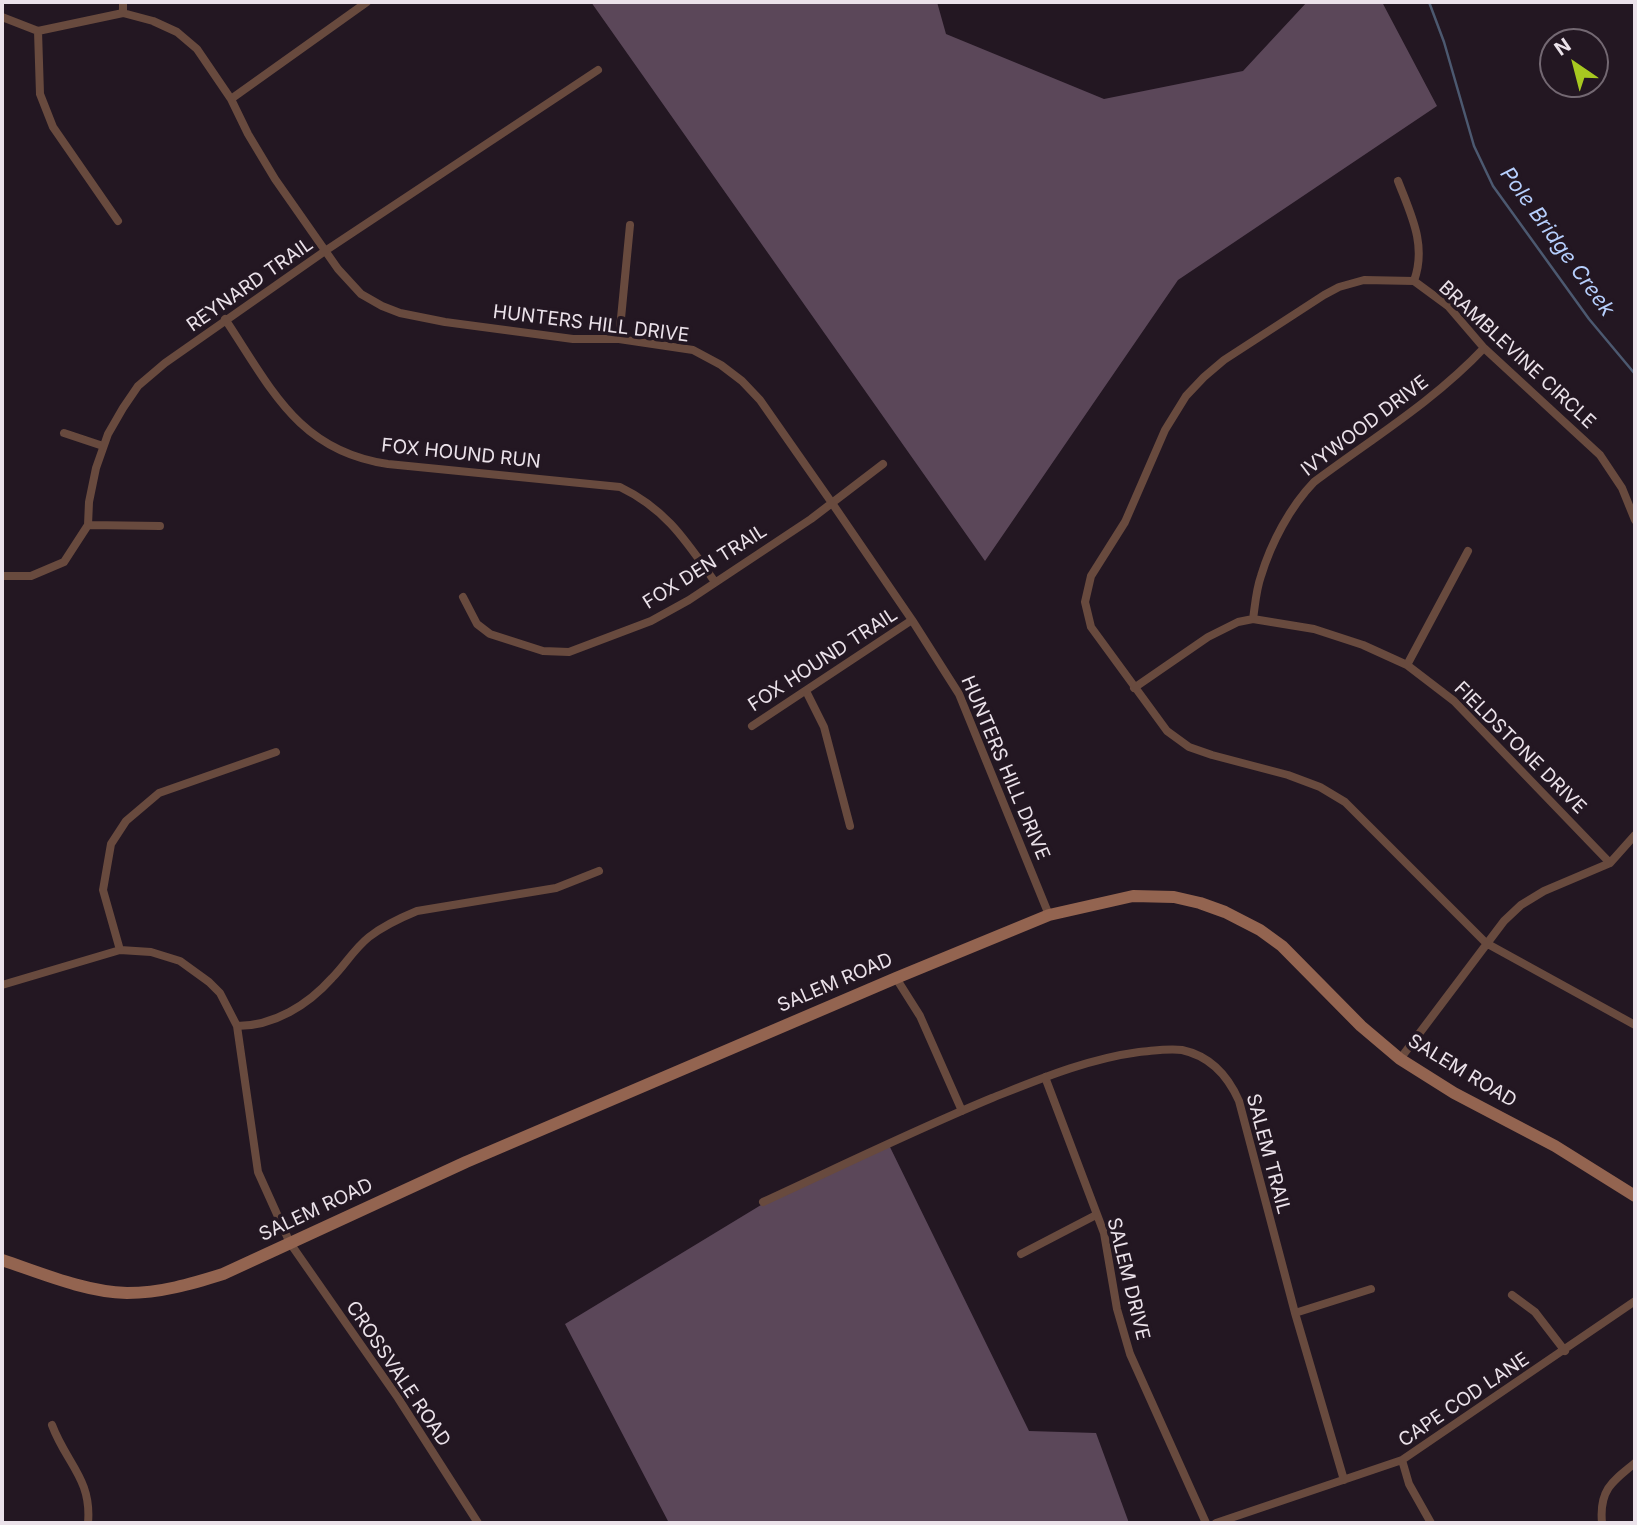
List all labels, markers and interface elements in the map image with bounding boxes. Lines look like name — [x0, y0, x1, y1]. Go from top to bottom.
north arrow — [1539, 28, 1609, 98]
text: N — [1550, 33, 1575, 61]
water label: Pole Bridge Creek — [1494, 162, 1620, 322]
street label: REYNARD TRAIL — [183, 233, 317, 337]
street label: BRAMBLEVINE CIRCLE — [1434, 276, 1600, 434]
street label: HUNTERS HILL DRIVE — [492, 301, 690, 347]
street label: IVYWOOD DRIVE — [1297, 371, 1433, 481]
street label: FOX HOUND RUN — [380, 434, 542, 474]
street label: FOX DEN TRAIL — [639, 520, 771, 614]
street label: FOX HOUND TRAIL — [744, 603, 902, 717]
street label: HUNTERS HILL DRIVE — [956, 673, 1054, 863]
street label: FIELDSTONE DRIVE — [1449, 677, 1591, 819]
street label: SALEM ROAD — [774, 948, 896, 1018]
street label: SALEM ROAD — [1403, 1030, 1521, 1112]
street label: SALEM TRAIL — [1241, 1091, 1295, 1217]
street label: SALEM ROAD — [255, 1174, 377, 1246]
street label: SALEM DRIVE — [1102, 1215, 1154, 1343]
street label: CROSSVALE ROAD — [341, 1297, 455, 1451]
street label: CAPE COD LANE — [1394, 1348, 1534, 1452]

